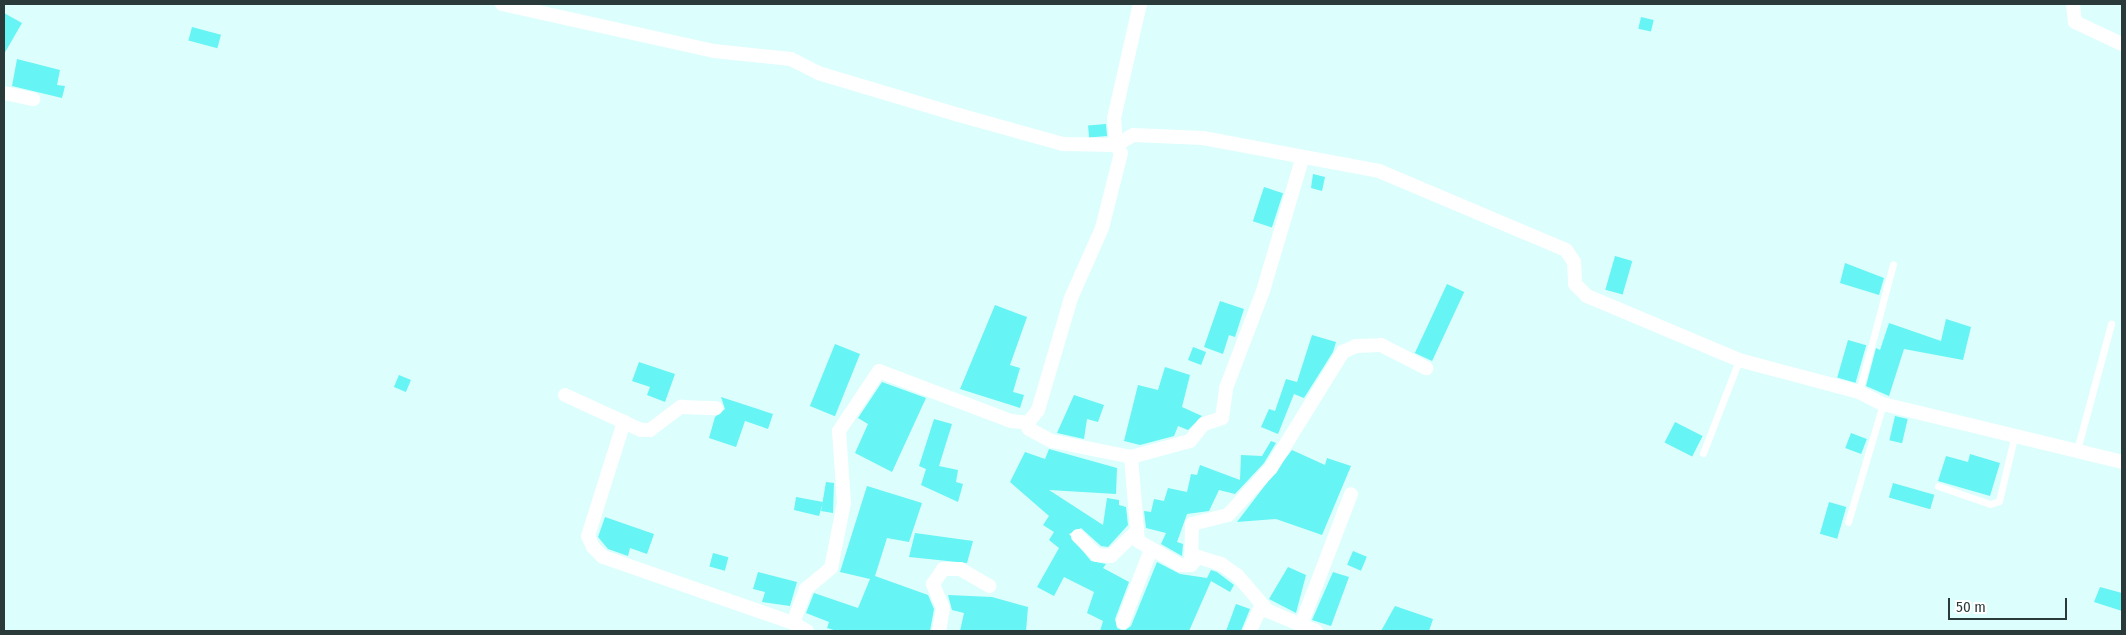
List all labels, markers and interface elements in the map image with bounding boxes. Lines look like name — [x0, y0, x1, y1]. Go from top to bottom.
scale bar — [1951, 588, 2070, 620]
text: 50 m — [1956, 598, 1986, 616]

